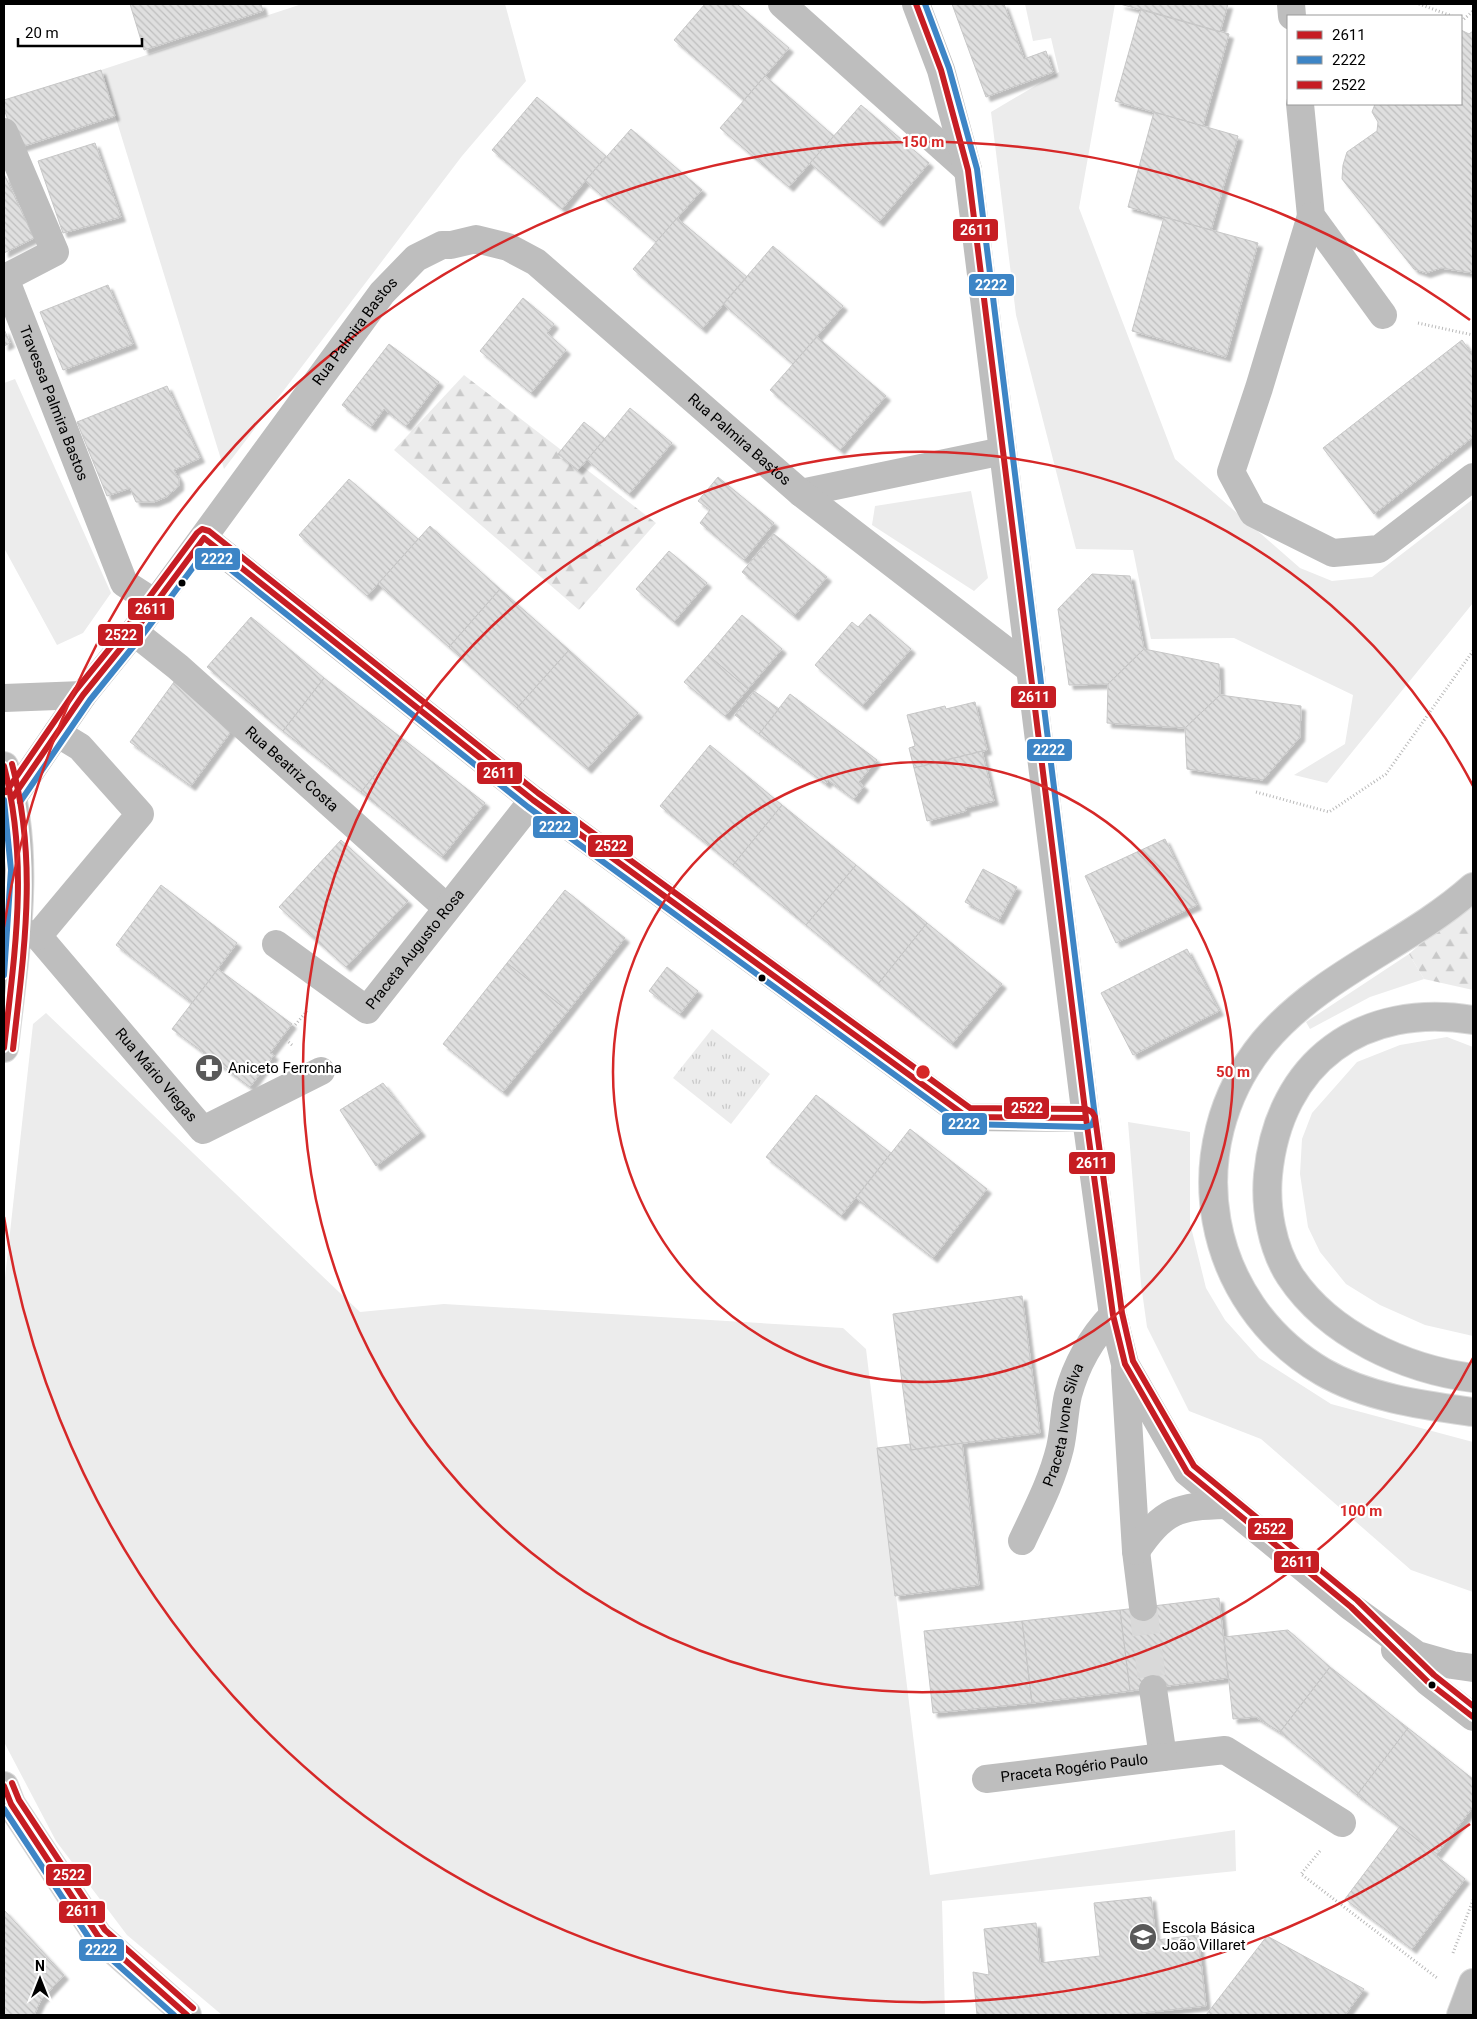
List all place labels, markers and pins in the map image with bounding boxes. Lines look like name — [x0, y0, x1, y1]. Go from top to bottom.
unlabelled marker — [177, 578, 187, 588]
unlabelled marker — [757, 973, 767, 983]
pharmacy icon: Aniceto Ferronha — [194, 1053, 224, 1083]
place label: Aniceto Ferronha — [228, 1059, 342, 1077]
centre of rings — [914, 1063, 932, 1081]
unlabelled marker — [1427, 1680, 1437, 1690]
place label: Escola Básica João Villaret — [1162, 1919, 1255, 1954]
school or university icon: Escola Básica João Villaret — [1128, 1922, 1158, 1952]

